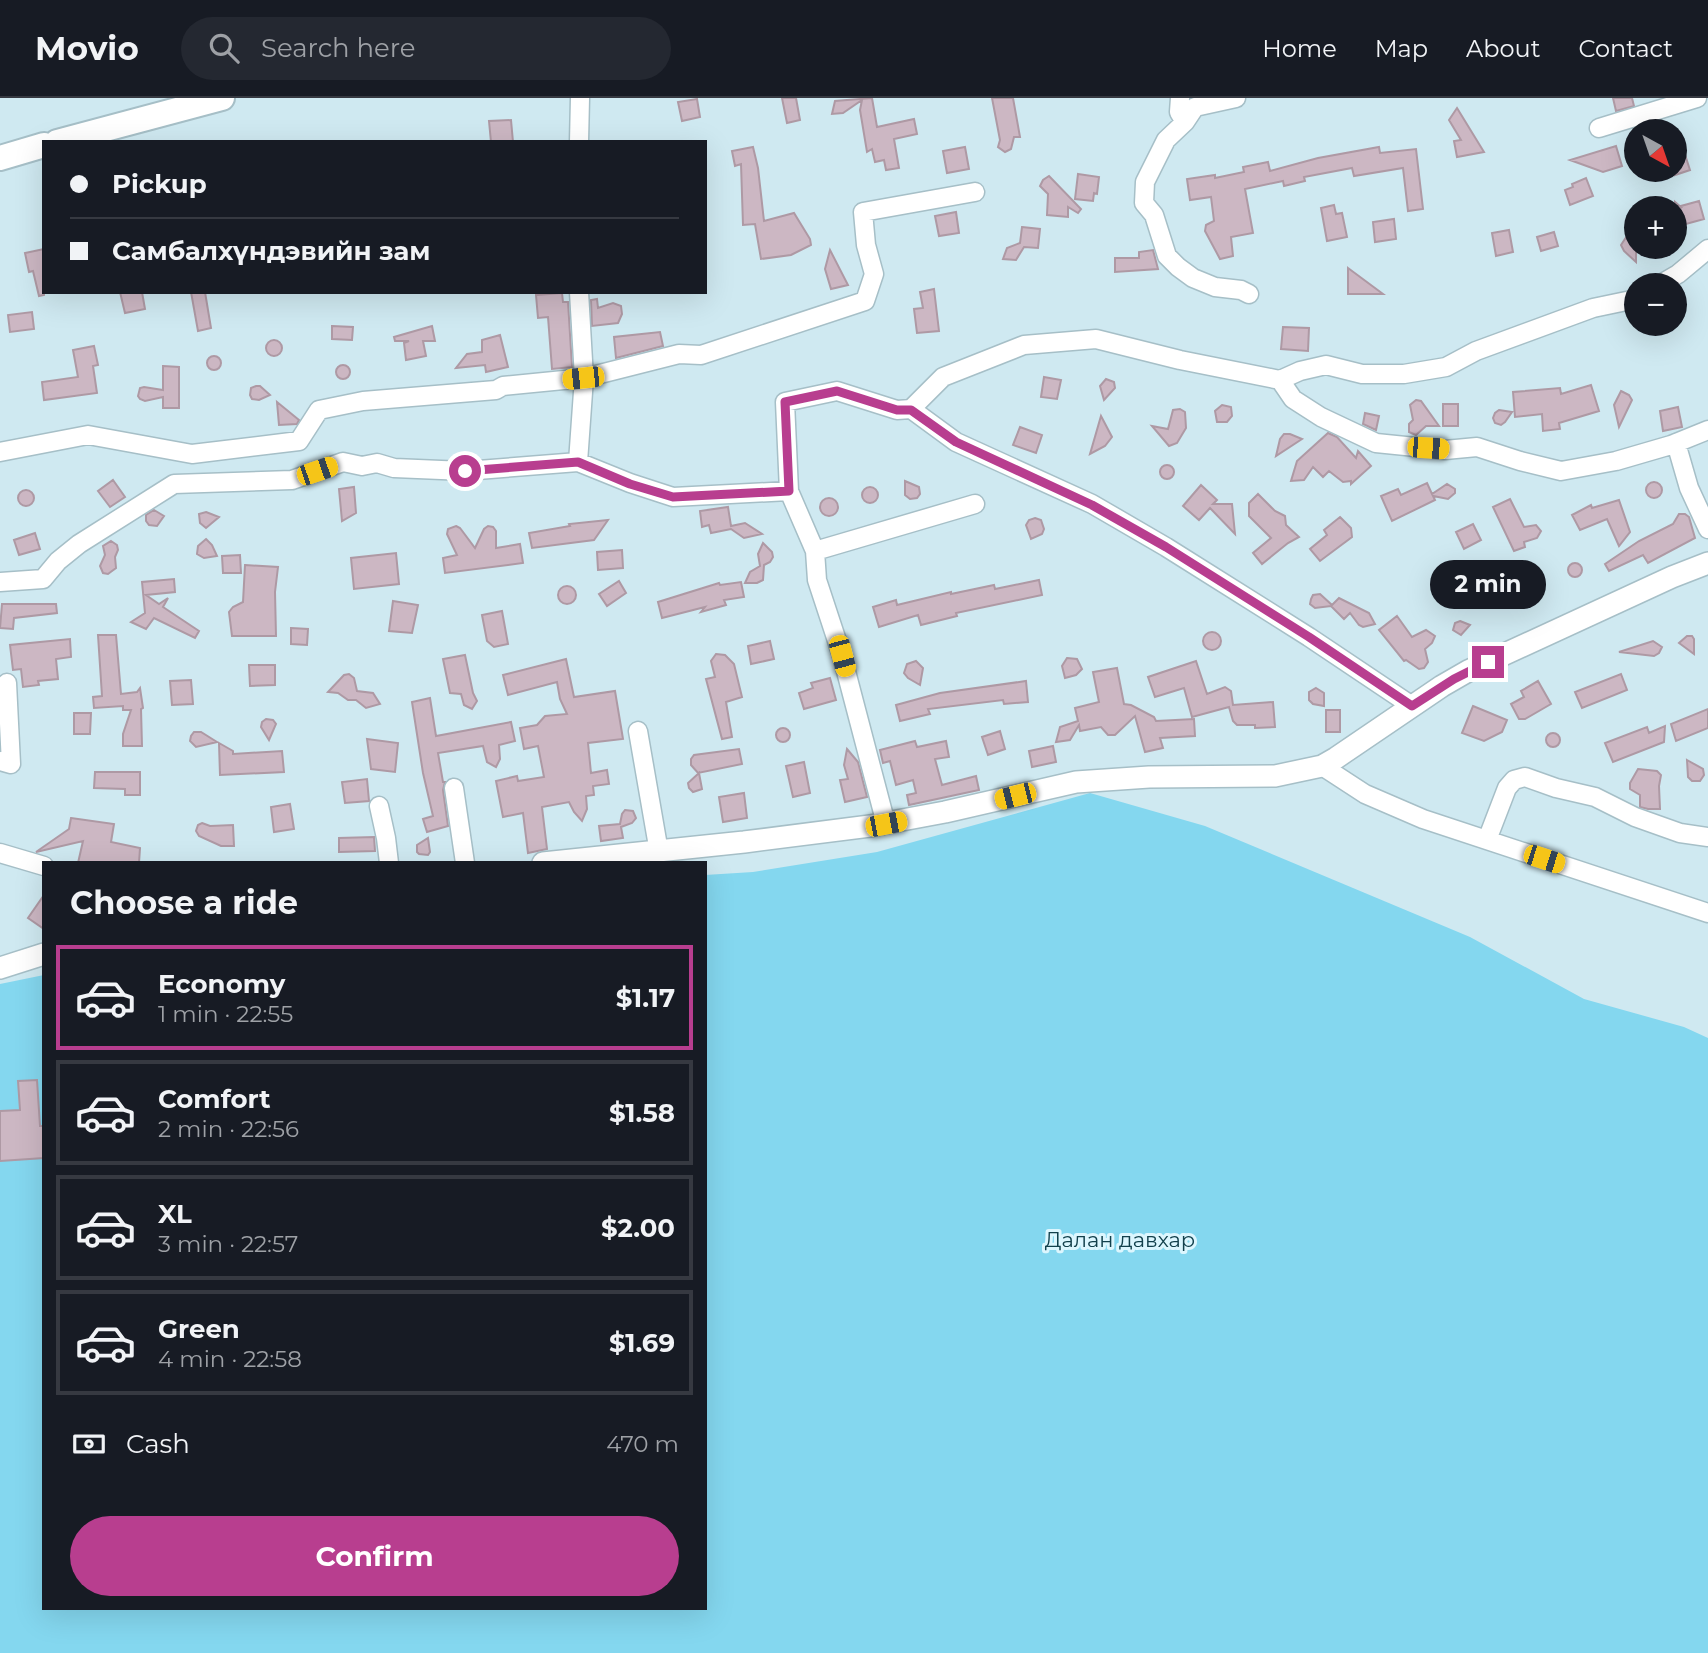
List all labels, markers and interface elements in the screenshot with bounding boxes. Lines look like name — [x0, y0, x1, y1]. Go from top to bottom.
search box — [181, 17, 671, 80]
text: Movio — [35, 28, 139, 68]
icon: search — [205, 29, 243, 67]
text: Search here — [261, 32, 416, 64]
text: Home — [1262, 34, 1337, 63]
text: Map — [1375, 34, 1428, 63]
text: About — [1466, 34, 1540, 63]
text: Contact — [1578, 34, 1673, 63]
north arrow — [1624, 119, 1687, 182]
map controls — [1624, 119, 1687, 336]
text: Pickup — [112, 168, 207, 200]
button: + — [1624, 196, 1687, 259]
text: Самбалхүндэвийн зам — [112, 235, 430, 267]
button: − — [1624, 273, 1687, 336]
car — [562, 365, 605, 391]
car — [1407, 436, 1450, 460]
car — [294, 454, 341, 488]
route start — [449, 455, 481, 487]
callout: 2 min — [1430, 560, 1546, 610]
text: 2 min — [1454, 570, 1522, 598]
car — [827, 633, 858, 679]
route end — [1472, 646, 1504, 678]
car — [993, 781, 1038, 811]
car — [864, 810, 909, 838]
car — [1521, 843, 1568, 875]
text: Choose a ride — [70, 883, 298, 922]
icon: car — [74, 966, 137, 1029]
text: Economy — [158, 968, 285, 1000]
text: $1.17 — [616, 982, 675, 1014]
text: 1 min · 22:55 — [158, 1000, 293, 1028]
icon: car — [74, 1081, 137, 1144]
text: Comfort — [158, 1083, 270, 1115]
text: $1.58 — [609, 1097, 675, 1129]
text: 2 min · 22:56 — [158, 1115, 299, 1143]
icon: car — [74, 1196, 137, 1259]
text: XL — [158, 1198, 192, 1230]
text: $2.00 — [601, 1212, 675, 1244]
park label: Далан давхар — [1045, 1227, 1195, 1252]
text: 3 min · 22:57 — [158, 1230, 298, 1258]
icon: car — [74, 1311, 137, 1374]
text: Green — [158, 1313, 240, 1345]
text: $1.69 — [609, 1327, 675, 1359]
text: 4 min · 22:58 — [158, 1345, 302, 1373]
icon: cash — [70, 1425, 108, 1463]
text: Cash — [126, 1428, 190, 1460]
text: 470 m — [606, 1430, 679, 1458]
button: Confirm — [70, 1516, 679, 1596]

